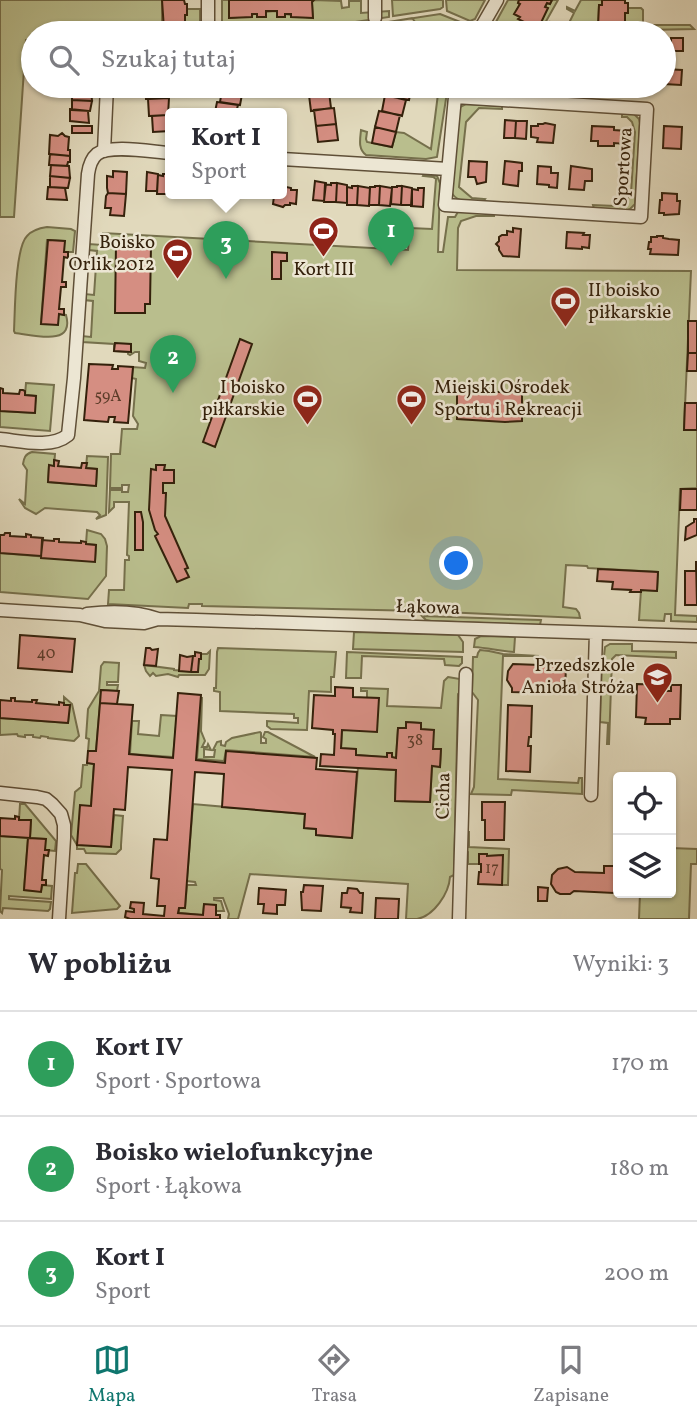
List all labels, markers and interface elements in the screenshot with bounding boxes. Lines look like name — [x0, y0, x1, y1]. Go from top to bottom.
search box — [21, 21, 676, 98]
icon: search — [45, 41, 83, 79]
text: Szukaj tutaj — [101, 42, 236, 78]
popup — [165, 108, 287, 199]
text: Kort I — [191, 120, 261, 156]
street label: Sportowa — [608, 126, 640, 208]
text: Sport — [191, 156, 247, 188]
pin: 1 — [368, 208, 414, 266]
sports icon: Kort III — [307, 214, 341, 258]
pin: 3 — [203, 221, 249, 279]
place label: Boisko Orlik 2012 — [69, 230, 155, 278]
sports icon: Boisko Orlik 2012 — [161, 237, 195, 281]
place label: Kort III — [294, 257, 354, 283]
place label: II boisko piłkarskie — [588, 278, 671, 326]
sports icon: II boisko piłkarskie — [548, 285, 582, 329]
pin: 2 — [150, 335, 196, 393]
place label: I boisko piłkarskie — [202, 375, 285, 423]
place label: Miejski Ośrodek Sportu i Rekreacji — [434, 375, 582, 423]
sports icon: I boisko piłkarskie — [291, 382, 325, 426]
sports icon: Miejski Ośrodek Sportu i Rekreacji — [394, 382, 428, 426]
house number: 59A — [95, 386, 121, 408]
your location — [439, 546, 473, 580]
street label: Łąkowa — [395, 594, 461, 622]
house number: 40 — [37, 643, 55, 665]
place label: Przedszkole Anioła Stróża — [521, 653, 635, 701]
school or university icon: Przedszkole Anioła Stróża — [641, 660, 675, 704]
house number: 38 — [407, 730, 423, 752]
street label: Cicha — [431, 772, 457, 820]
map controls — [613, 772, 676, 898]
button: locate — [613, 772, 676, 835]
button: layers — [613, 835, 676, 898]
house number: 17 — [485, 858, 499, 880]
text: W pobliżu — [28, 944, 171, 986]
text: Wyniki: 3 — [572, 949, 669, 981]
text: Kort IV — [95, 1030, 183, 1066]
text: 1 — [46, 1048, 56, 1080]
text: 170 m — [611, 1048, 669, 1080]
text: Sport · Sportowa — [95, 1066, 261, 1098]
text: Boisko wielofunkcyjne — [95, 1135, 373, 1171]
text: 2 — [45, 1153, 57, 1185]
text: 180 m — [610, 1153, 669, 1185]
text: Sport · Łąkowa — [95, 1171, 242, 1203]
text: Kort I — [95, 1240, 165, 1276]
text: 3 — [45, 1258, 57, 1290]
text: 200 m — [604, 1258, 669, 1290]
text: Sport — [95, 1276, 151, 1308]
tab: Mapa — [88, 1341, 136, 1409]
tab: Trasa — [312, 1341, 357, 1409]
tab: Zapisane — [533, 1341, 609, 1409]

